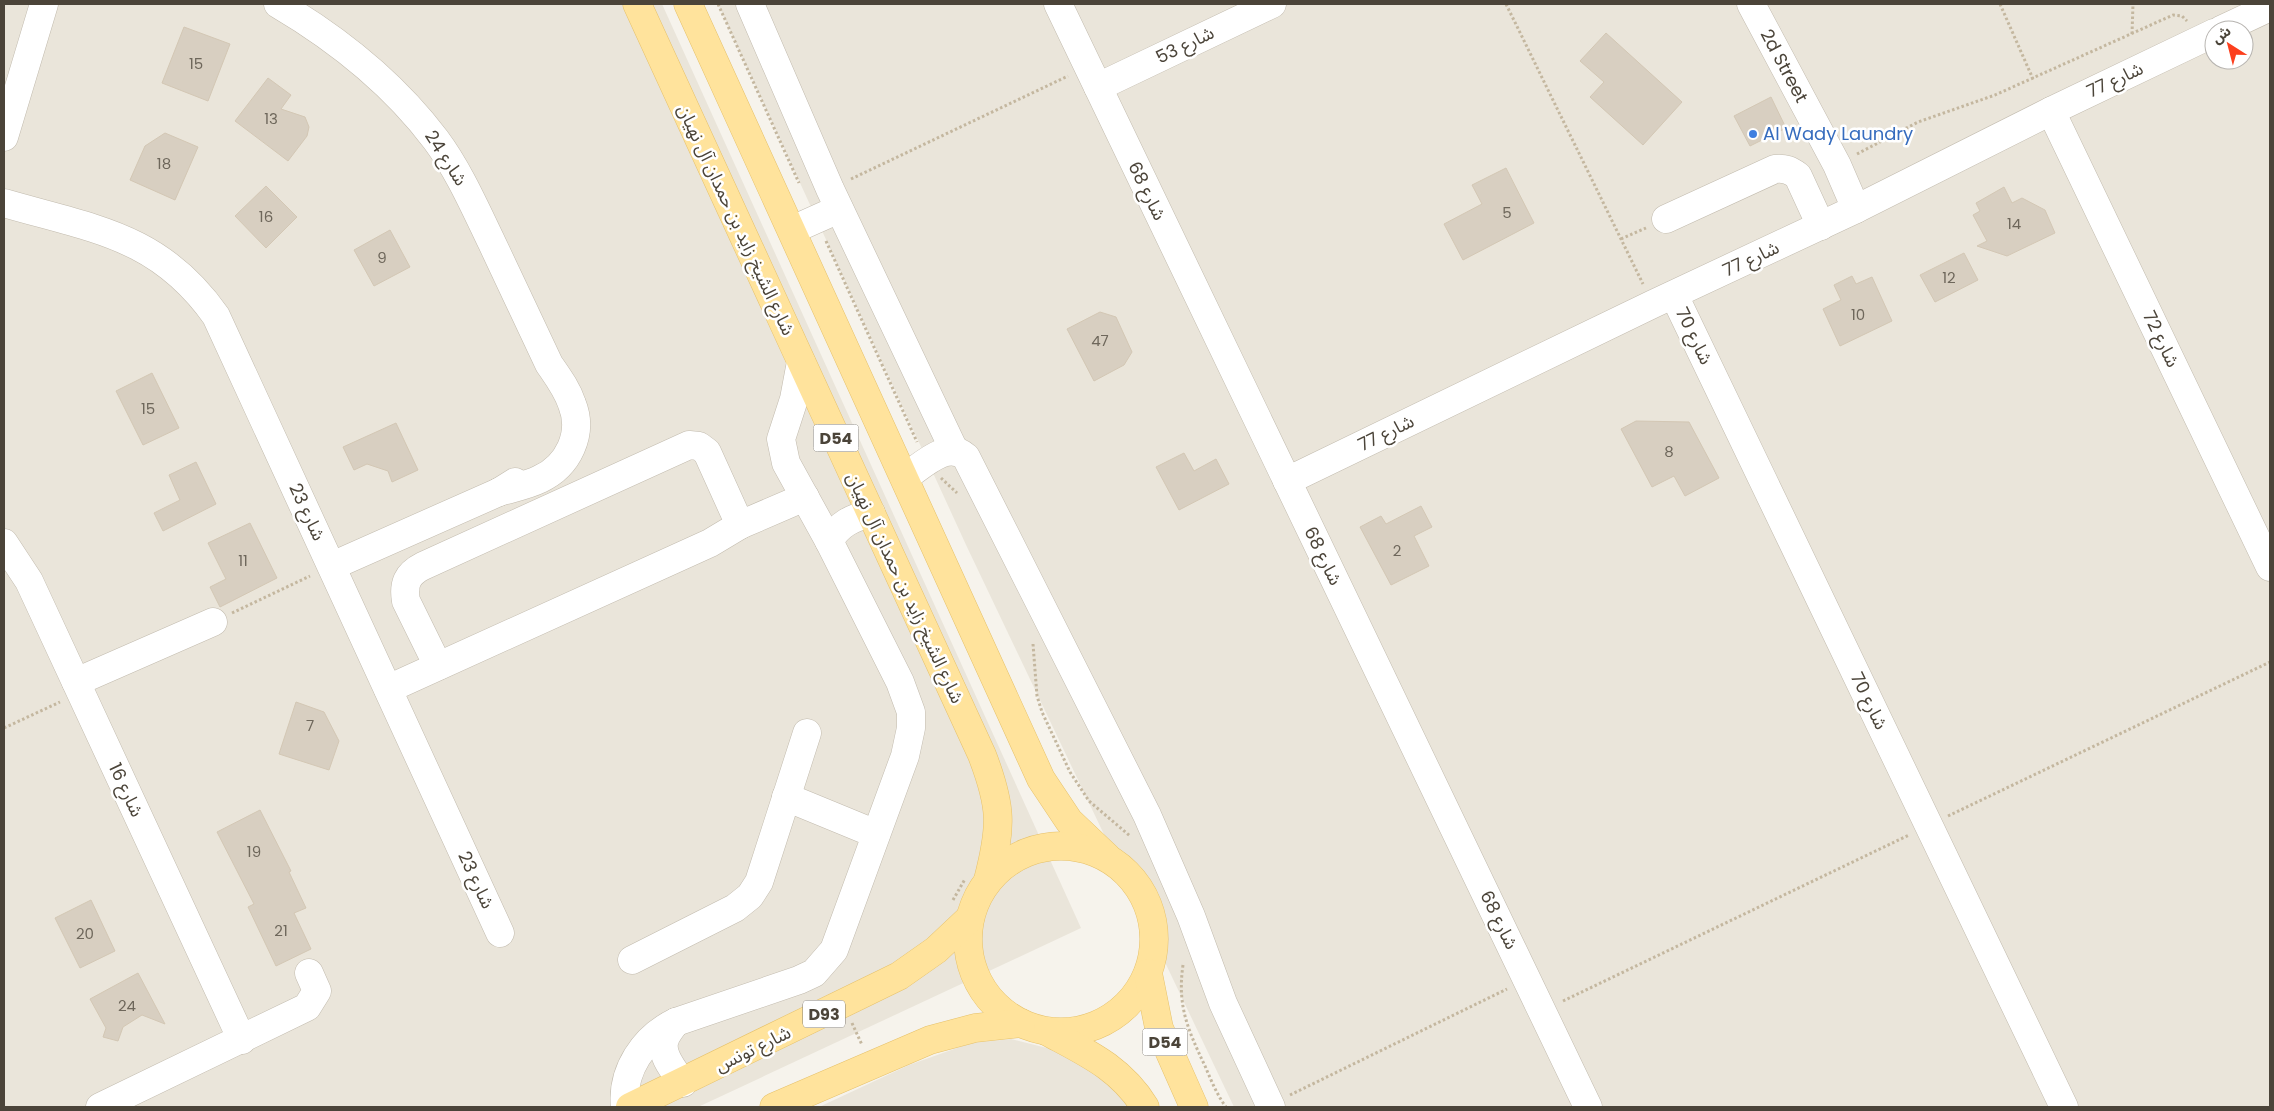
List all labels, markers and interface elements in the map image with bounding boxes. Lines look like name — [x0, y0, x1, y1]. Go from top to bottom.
street label: شارع 53 — [1152, 20, 1219, 71]
north arrow — [2204, 20, 2254, 70]
text: ش — [2208, 21, 2235, 48]
street label: 2d Street — [1755, 25, 1814, 107]
house number: 15 — [189, 53, 203, 74]
street label: شارع 77 — [2083, 56, 2148, 105]
street label: شارع الشيخ زايد بن حمدان آل نهيان — [670, 100, 801, 340]
house number: 13 — [264, 108, 278, 129]
place label: Al Wady Laundry — [1763, 121, 1913, 146]
street label: شارع 24 — [417, 125, 474, 191]
marker: Al Wady Laundry — [1747, 128, 1759, 140]
house number: 18 — [157, 153, 171, 174]
street label: شارع 68 — [1121, 157, 1172, 225]
house number: 5 — [1502, 202, 1512, 223]
house number: 16 — [259, 206, 273, 227]
house number: 14 — [2007, 213, 2021, 234]
street label: شارع 77 — [1719, 235, 1784, 284]
house number: 9 — [377, 247, 387, 268]
house number: 12 — [1942, 267, 1956, 288]
street label: شارع 70 — [1668, 303, 1719, 370]
house number: 10 — [1851, 304, 1865, 325]
street label: شارع 72 — [2135, 306, 2186, 372]
house number: 47 — [1091, 330, 1109, 351]
house number: 15 — [141, 398, 155, 419]
street label: شارع 77 — [1354, 408, 1419, 459]
road number: D54 — [814, 424, 858, 452]
house number: 8 — [1664, 441, 1674, 462]
street label: شارع الشيخ زايد بن حمدان آل نهيان — [839, 468, 970, 708]
street label: شارع 23 — [281, 479, 332, 545]
street label: شارع 68 — [1297, 522, 1348, 590]
house number: 2 — [1393, 540, 1401, 561]
house number: 11 — [238, 550, 248, 571]
street label: شارع 70 — [1843, 668, 1894, 735]
house number: 7 — [306, 715, 314, 736]
street label: شارع 16 — [101, 759, 150, 822]
house number: 19 — [247, 841, 261, 862]
street label: شارع 23 — [450, 847, 501, 913]
street label: شارع 68 — [1473, 886, 1524, 954]
house number: 21 — [274, 920, 288, 941]
house number: 20 — [76, 923, 94, 944]
house number: 24 — [118, 995, 136, 1016]
road number: D93 — [803, 1001, 845, 1028]
street label: شارع تونس — [711, 1019, 796, 1079]
road number: D54 — [1142, 1028, 1188, 1056]

